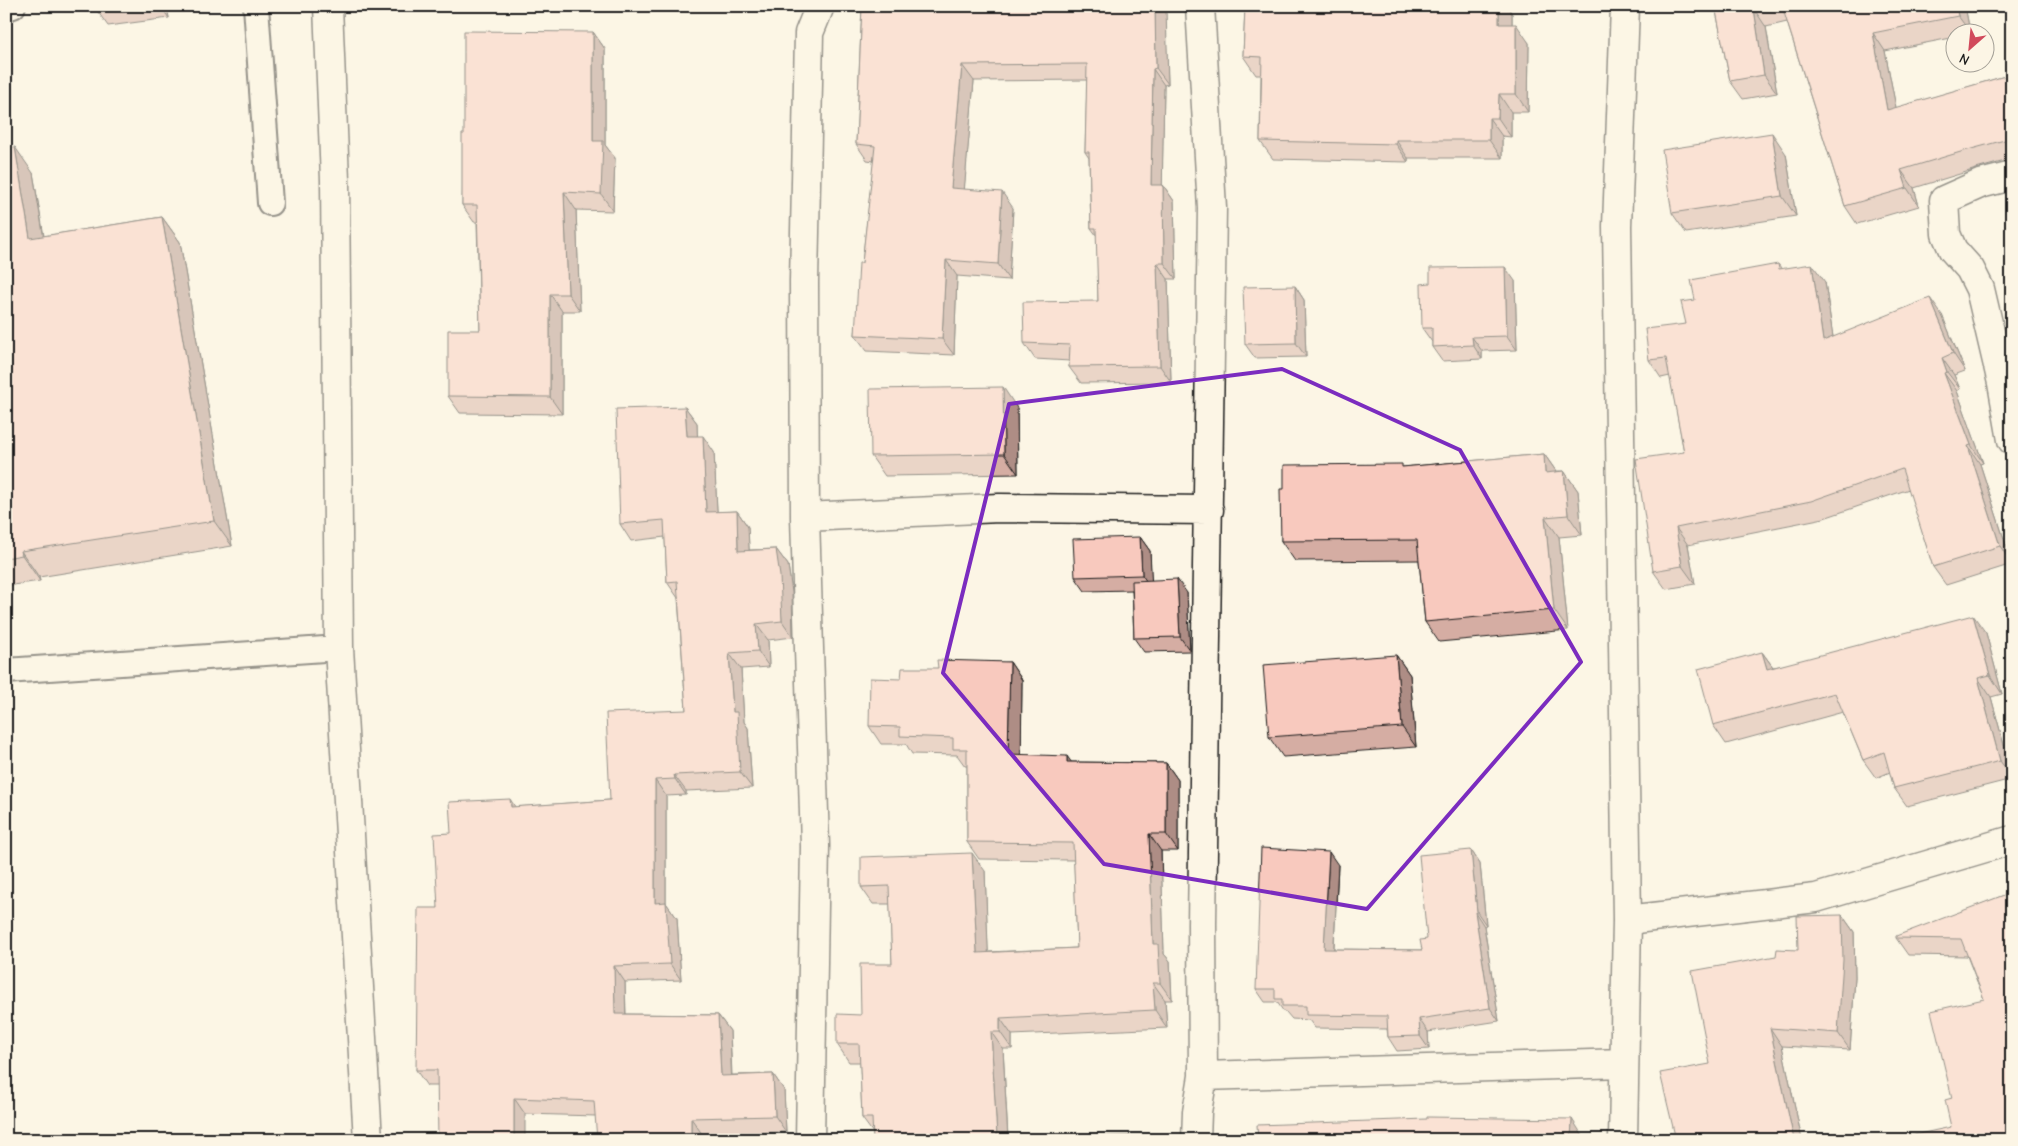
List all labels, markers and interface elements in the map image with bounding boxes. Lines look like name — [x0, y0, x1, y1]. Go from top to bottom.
north arrow — [1946, 22, 1996, 72]
text: N — [1956, 49, 1972, 69]

